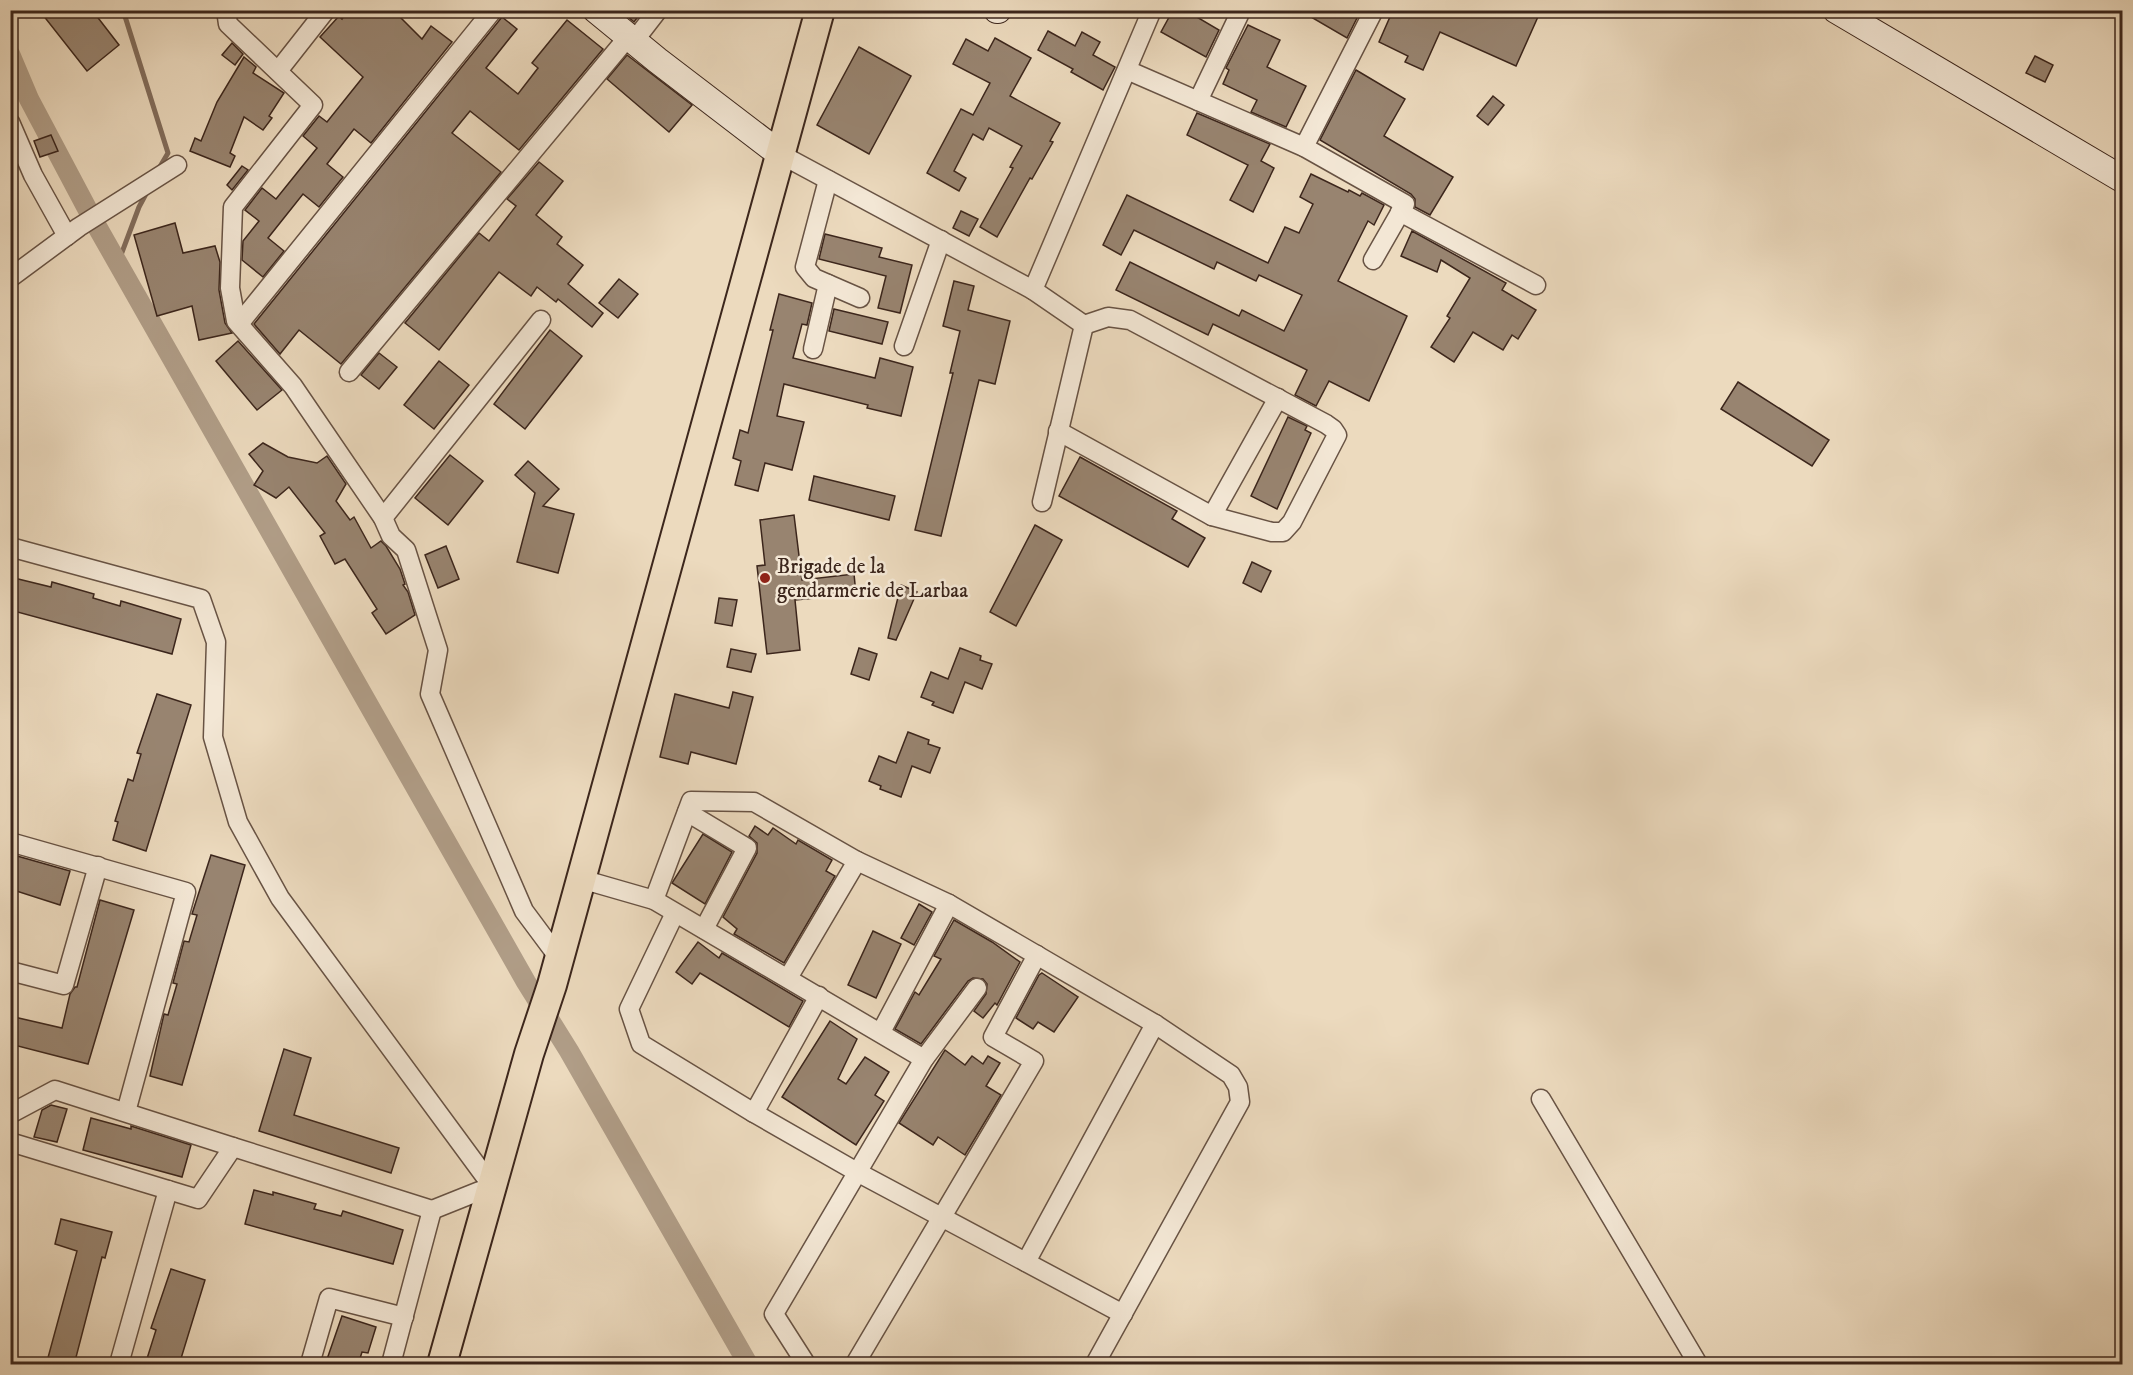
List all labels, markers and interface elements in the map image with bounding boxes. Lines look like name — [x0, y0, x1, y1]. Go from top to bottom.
place label: Brigade de la gendarmerie de Larbaa — [777, 554, 968, 604]
marker: Brigade de la gendarmerie de Larbaa — [758, 571, 772, 585]

